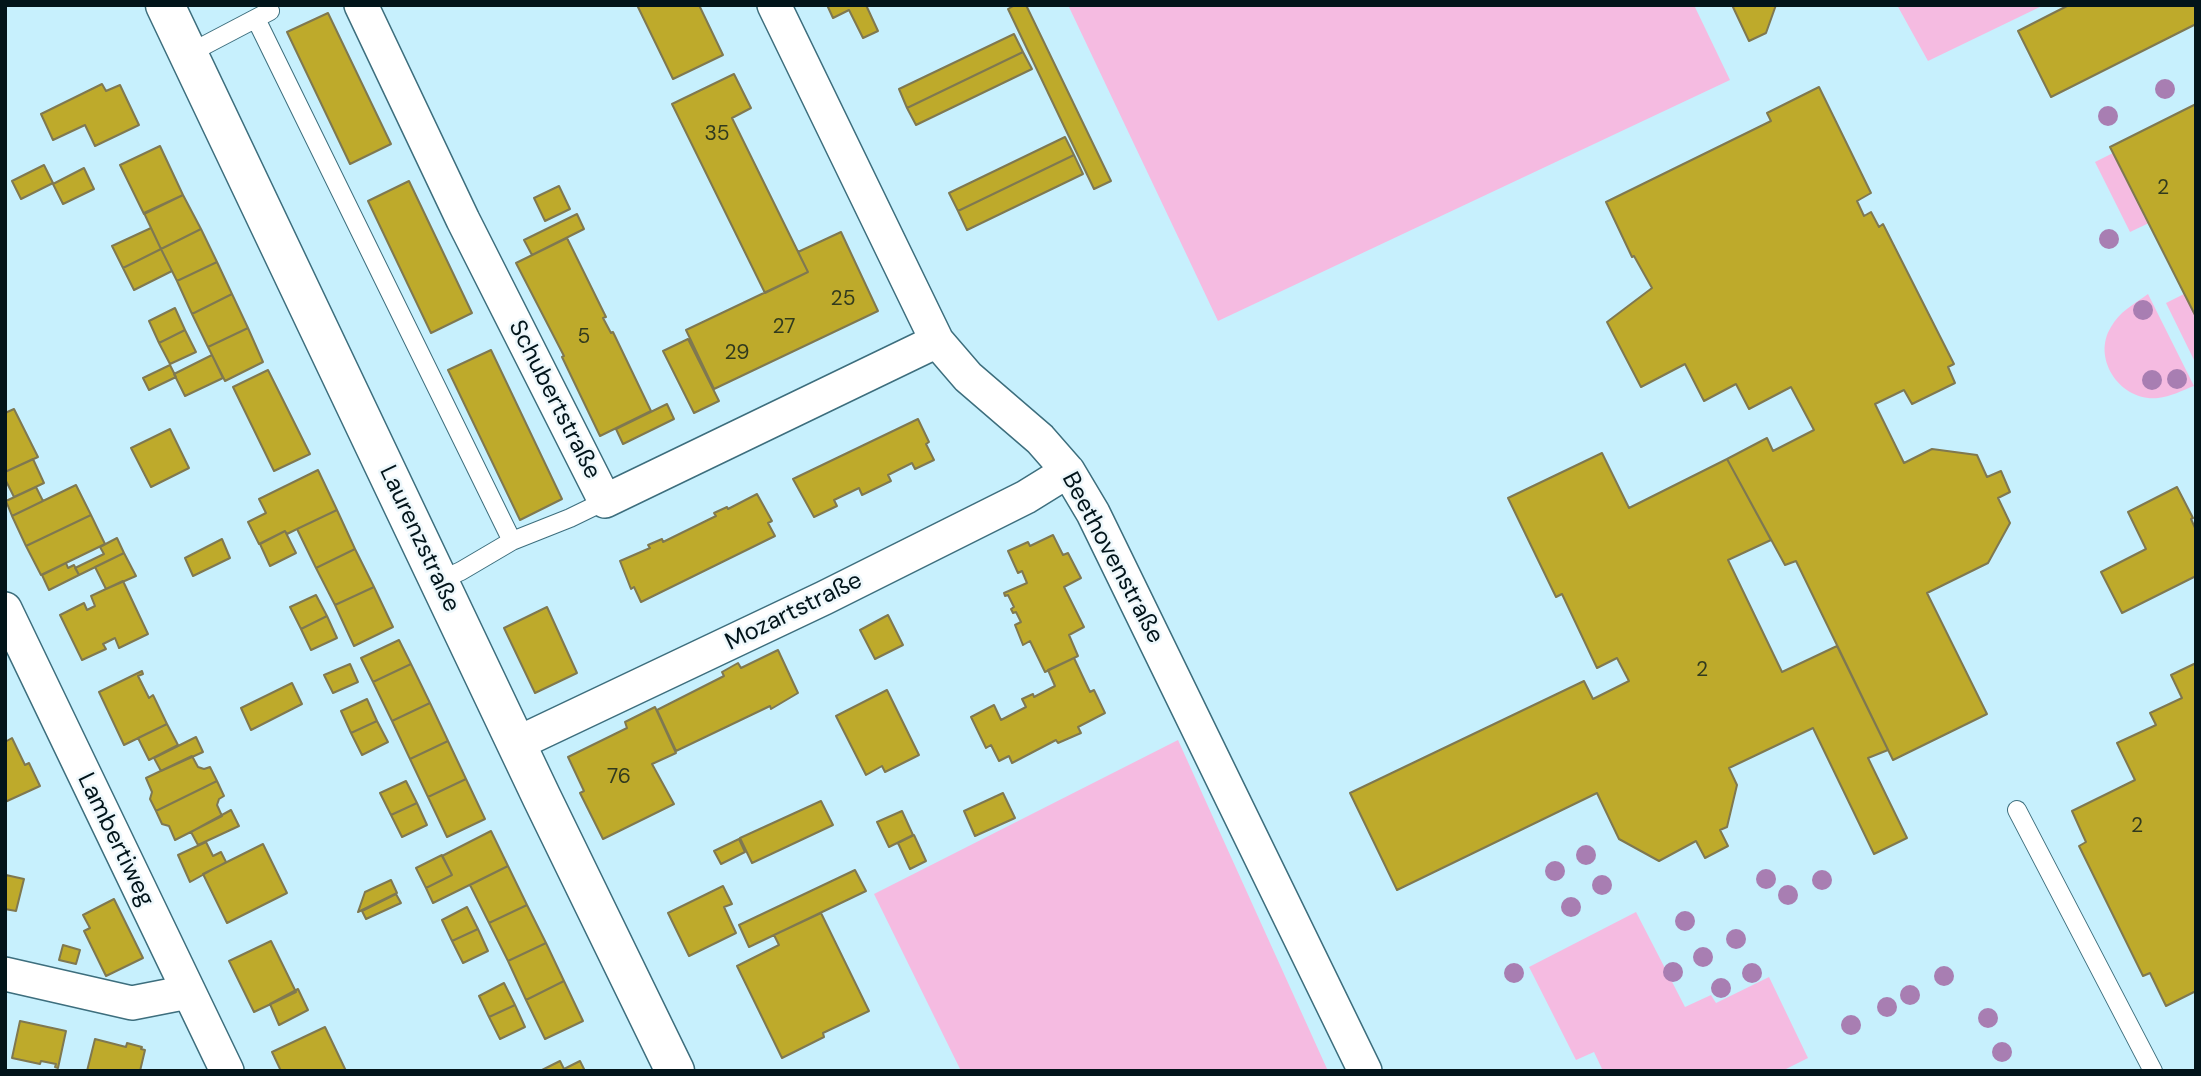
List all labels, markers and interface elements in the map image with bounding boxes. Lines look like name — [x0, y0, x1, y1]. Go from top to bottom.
house number: 35 — [704, 121, 730, 147]
house number: 2 — [2157, 175, 2169, 201]
house number: 25 — [831, 286, 855, 312]
house number: 27 — [773, 314, 795, 340]
street label: Schubertstraße — [502, 316, 606, 484]
house number: 5 — [578, 324, 590, 350]
house number: 29 — [724, 340, 750, 366]
street label: Laurenzstraße — [372, 461, 466, 617]
street label: Beethovenstraße — [1055, 468, 1169, 648]
street label: Mozartstraße — [721, 566, 867, 658]
house number: 2 — [1696, 657, 1708, 683]
house number: 76 — [607, 764, 631, 790]
street label: Lambertiweg — [70, 769, 160, 911]
house number: 2 — [2131, 813, 2143, 839]

